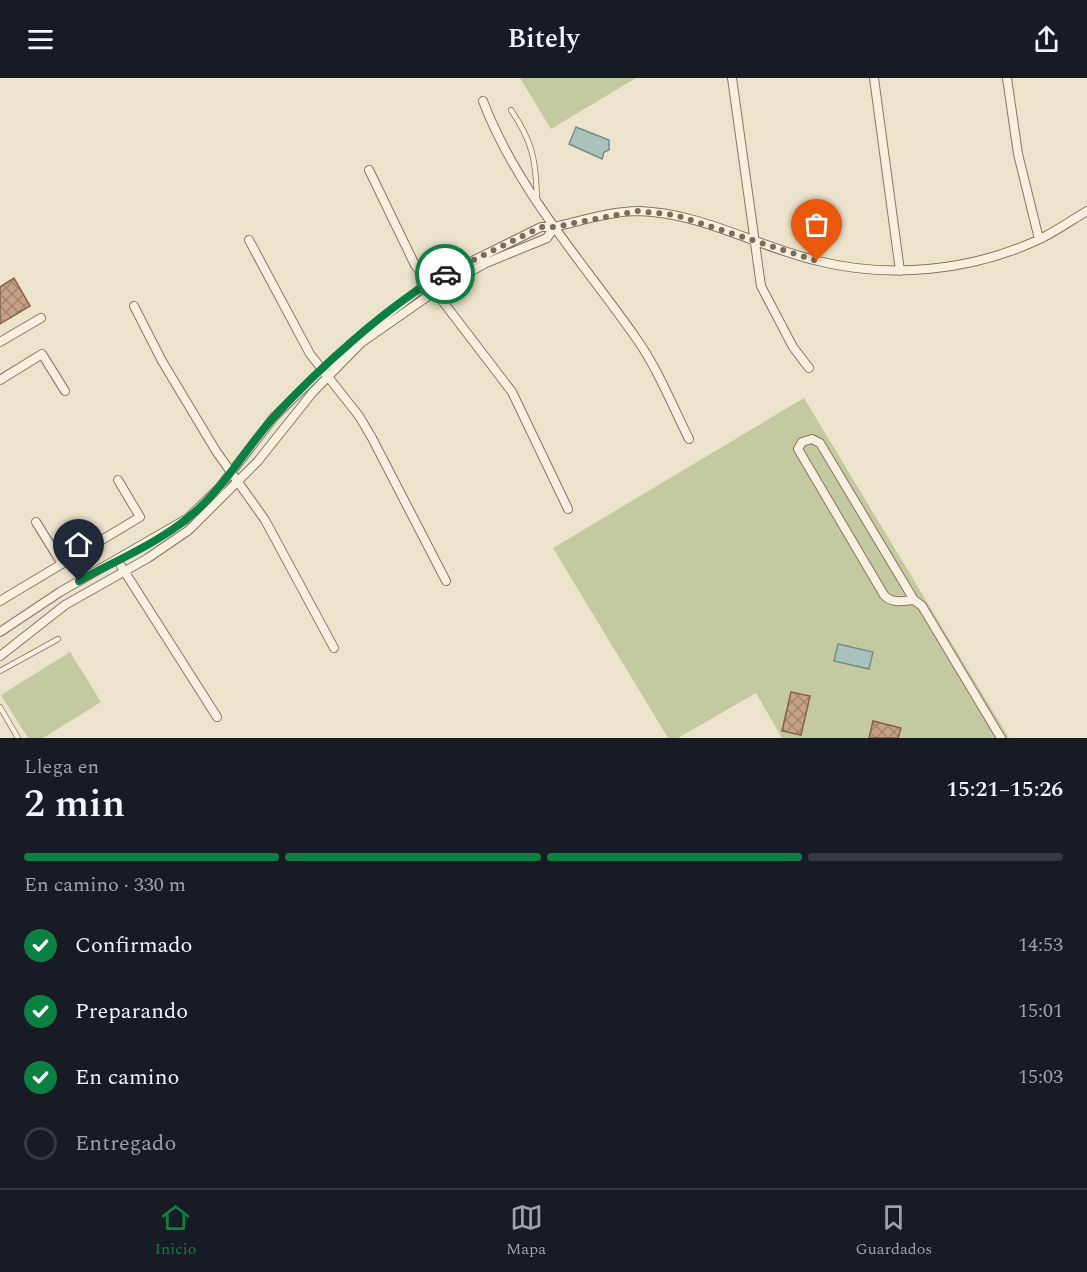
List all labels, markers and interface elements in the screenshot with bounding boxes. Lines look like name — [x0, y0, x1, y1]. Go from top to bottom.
text: Bitely — [508, 18, 579, 60]
icon: menu — [24, 23, 57, 56]
icon: share — [1030, 23, 1063, 56]
pin — [791, 199, 842, 261]
icon: bag — [800, 208, 833, 241]
courier — [415, 244, 475, 304]
icon: car — [429, 258, 462, 291]
pin — [53, 519, 104, 581]
icon: home — [62, 528, 95, 561]
text: Llega en — [24, 752, 99, 782]
text: 15:21–15:26 — [946, 773, 1063, 806]
text: 2 min — [24, 775, 125, 834]
text: En camino · 330 m — [24, 870, 186, 900]
icon: check — [24, 929, 57, 962]
text: Confirmado — [75, 929, 192, 962]
text: 14:53 — [1018, 930, 1063, 960]
icon: check — [24, 995, 57, 1028]
text: Preparando — [75, 995, 188, 1028]
text: 15:01 — [1018, 996, 1063, 1026]
icon: check — [24, 1061, 57, 1094]
text: En camino — [75, 1061, 179, 1094]
text: 15:03 — [1018, 1062, 1063, 1092]
text: Entregado — [75, 1127, 176, 1160]
tab: Inicio — [155, 1201, 197, 1261]
tab: Mapa — [506, 1201, 546, 1261]
tab: Guardados — [856, 1201, 932, 1261]

